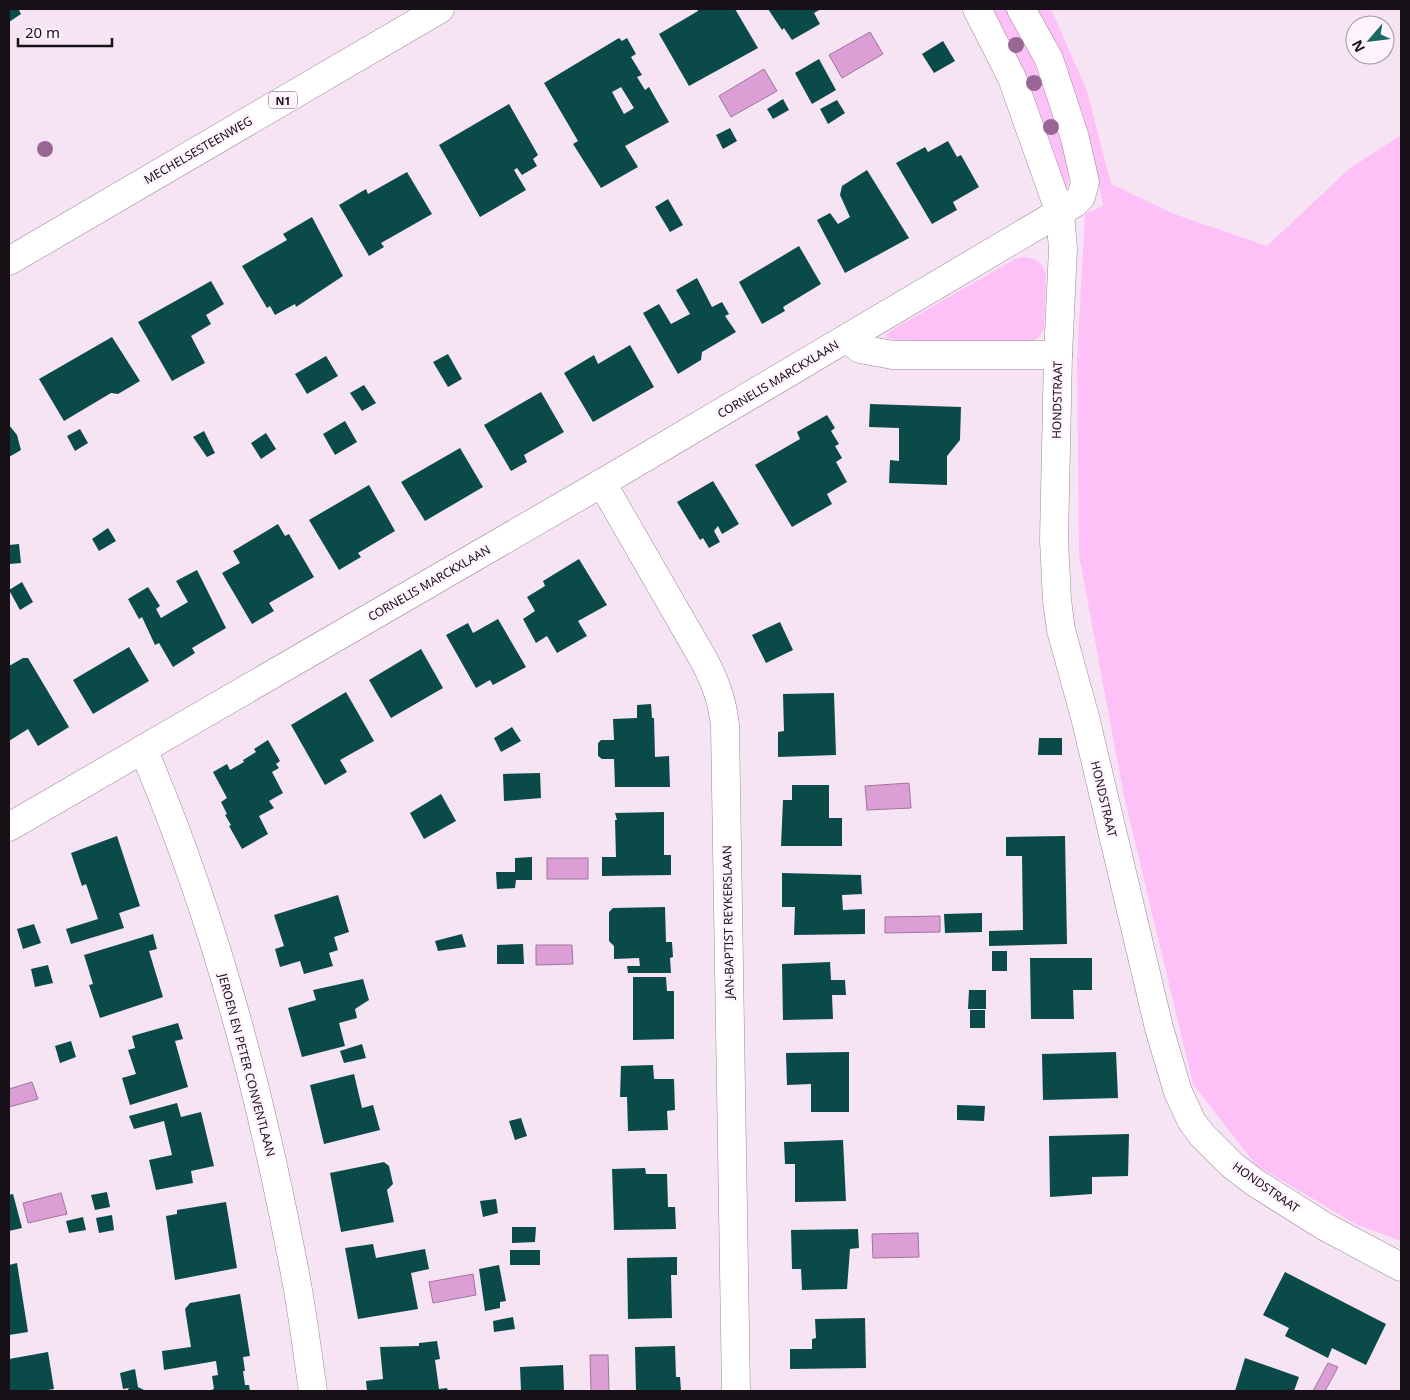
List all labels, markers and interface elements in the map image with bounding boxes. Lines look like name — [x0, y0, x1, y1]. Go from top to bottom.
scale bar — [18, 15, 111, 47]
north arrow — [1345, 15, 1395, 65]
text: 20 m — [25, 22, 60, 42]
text: N — [1347, 37, 1369, 56]
road number: N1 — [269, 92, 297, 108]
street label: MECHELSESTEENWEG — [141, 112, 255, 188]
street label: CORNELIS MARCKXLAAN — [714, 336, 842, 422]
street label: HONDSTRAAT — [1048, 361, 1066, 439]
street label: CORNELIS MARCKXLAAN — [365, 541, 493, 625]
street label: HONDSTRAAT — [1087, 759, 1121, 839]
street label: JAN-BAPTIST REYKERSLAAN — [718, 845, 738, 1000]
street label: JEROEN EN PETER CONVENTLAAN — [214, 971, 280, 1158]
street label: HONDSTRAAT — [1229, 1158, 1303, 1217]

